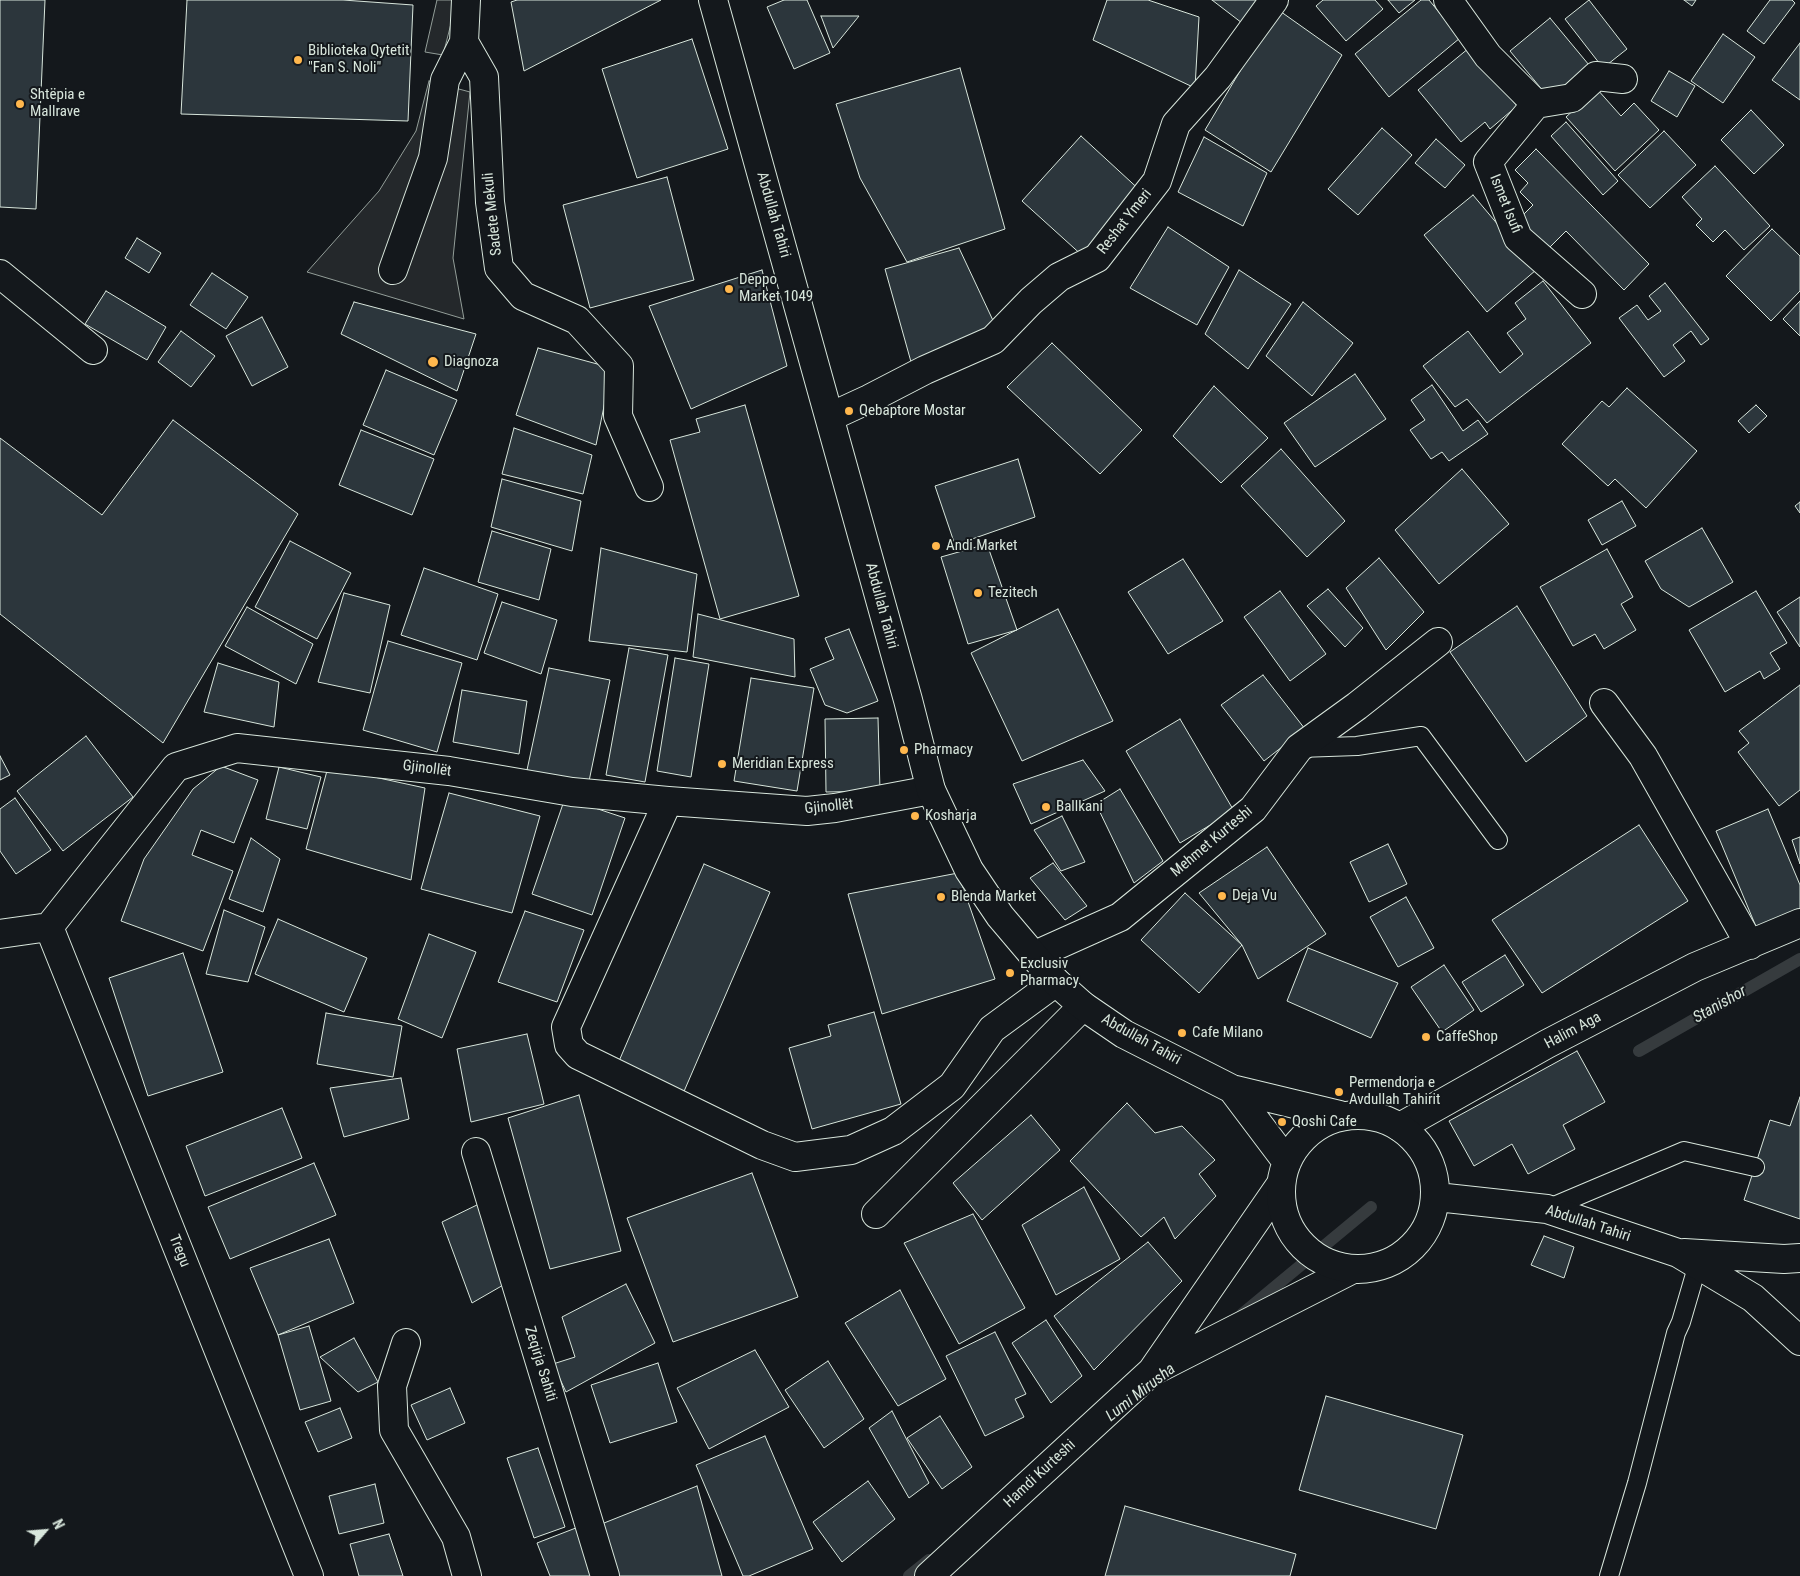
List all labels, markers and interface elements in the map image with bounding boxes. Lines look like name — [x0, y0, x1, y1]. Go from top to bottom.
place label: Biblioteka Qytetit "Fan S. Noli" — [308, 42, 409, 77]
marker: Biblioteka Qytetit "Fan S. Noli" — [292, 54, 304, 66]
place label: Shtëpia e Mallrave — [30, 86, 85, 121]
marker: Shtëpia e Mallrave — [14, 98, 26, 110]
street label: Abdullah Tahiri — [752, 170, 794, 260]
street label: Sadete Mekuli — [480, 171, 506, 257]
street label: Ismet Isufi — [1485, 172, 1525, 236]
street label: Reshat Ymeri — [1094, 186, 1156, 258]
place label: Deppo Market 1049 — [739, 271, 813, 306]
marker: Deppo Market 1049 — [723, 283, 735, 295]
place label: Diagnoza — [444, 353, 499, 371]
marker: Diagnoza — [426, 355, 440, 369]
place label: Qebaptore Mostar — [859, 402, 966, 420]
marker: Qebaptore Mostar — [843, 405, 855, 417]
place label: Andi Market — [946, 537, 1017, 555]
marker: Andi Market — [930, 540, 942, 552]
street label: Abdullah Tahiri — [861, 561, 901, 651]
place label: Tezitech — [988, 584, 1038, 602]
marker: Tezitech — [972, 587, 984, 599]
place label: Pharmacy — [914, 741, 973, 759]
marker: Pharmacy — [898, 744, 910, 756]
place label: Meridian Express — [732, 755, 834, 773]
street label: Gjinollët — [402, 757, 452, 781]
marker: Meridian Express — [716, 758, 728, 770]
street label: Gjinollët — [804, 795, 854, 819]
place label: Ballkani — [1056, 798, 1103, 816]
marker: Ballkani — [1040, 801, 1052, 813]
street label: Mehmet Kurteshi — [1168, 803, 1256, 881]
place label: Kosharja — [925, 807, 977, 825]
marker: Kosharja — [909, 810, 921, 822]
place label: Deja Vu — [1232, 887, 1277, 905]
place label: Blenda Market — [951, 888, 1036, 906]
marker: Deja Vu — [1216, 890, 1228, 902]
marker: Blenda Market — [935, 891, 947, 903]
place label: Exclusiv Pharmacy — [1020, 955, 1079, 990]
marker: Exclusiv Pharmacy — [1004, 967, 1016, 979]
water label: Stanishor — [1690, 982, 1750, 1028]
street label: Halim Aga — [1542, 1009, 1604, 1053]
street label: Abdullah Tahiri — [1098, 1011, 1184, 1069]
place label: Cafe Milano — [1192, 1024, 1263, 1042]
marker: Cafe Milano — [1176, 1027, 1188, 1039]
place label: CaffeShop — [1436, 1028, 1498, 1046]
marker: CaffeShop — [1420, 1031, 1432, 1043]
place label: Permendorja e Avdullah Tahirit — [1349, 1074, 1440, 1109]
marker: Permendorja e Avdullah Tahirit — [1333, 1086, 1345, 1098]
place label: Qoshi Cafe — [1292, 1113, 1357, 1131]
marker: Qoshi Cafe — [1276, 1116, 1288, 1128]
street label: Abdullah Tahiri — [1543, 1202, 1633, 1246]
street label: Tregu — [164, 1232, 194, 1270]
street label: Zeqirja Sahiti — [520, 1324, 560, 1404]
water label: Lumi Mirusha — [1102, 1360, 1180, 1426]
street label: Hamdi Kurteshi — [1000, 1436, 1080, 1512]
north arrow — [20, 1506, 70, 1556]
text: N — [49, 1517, 67, 1532]

